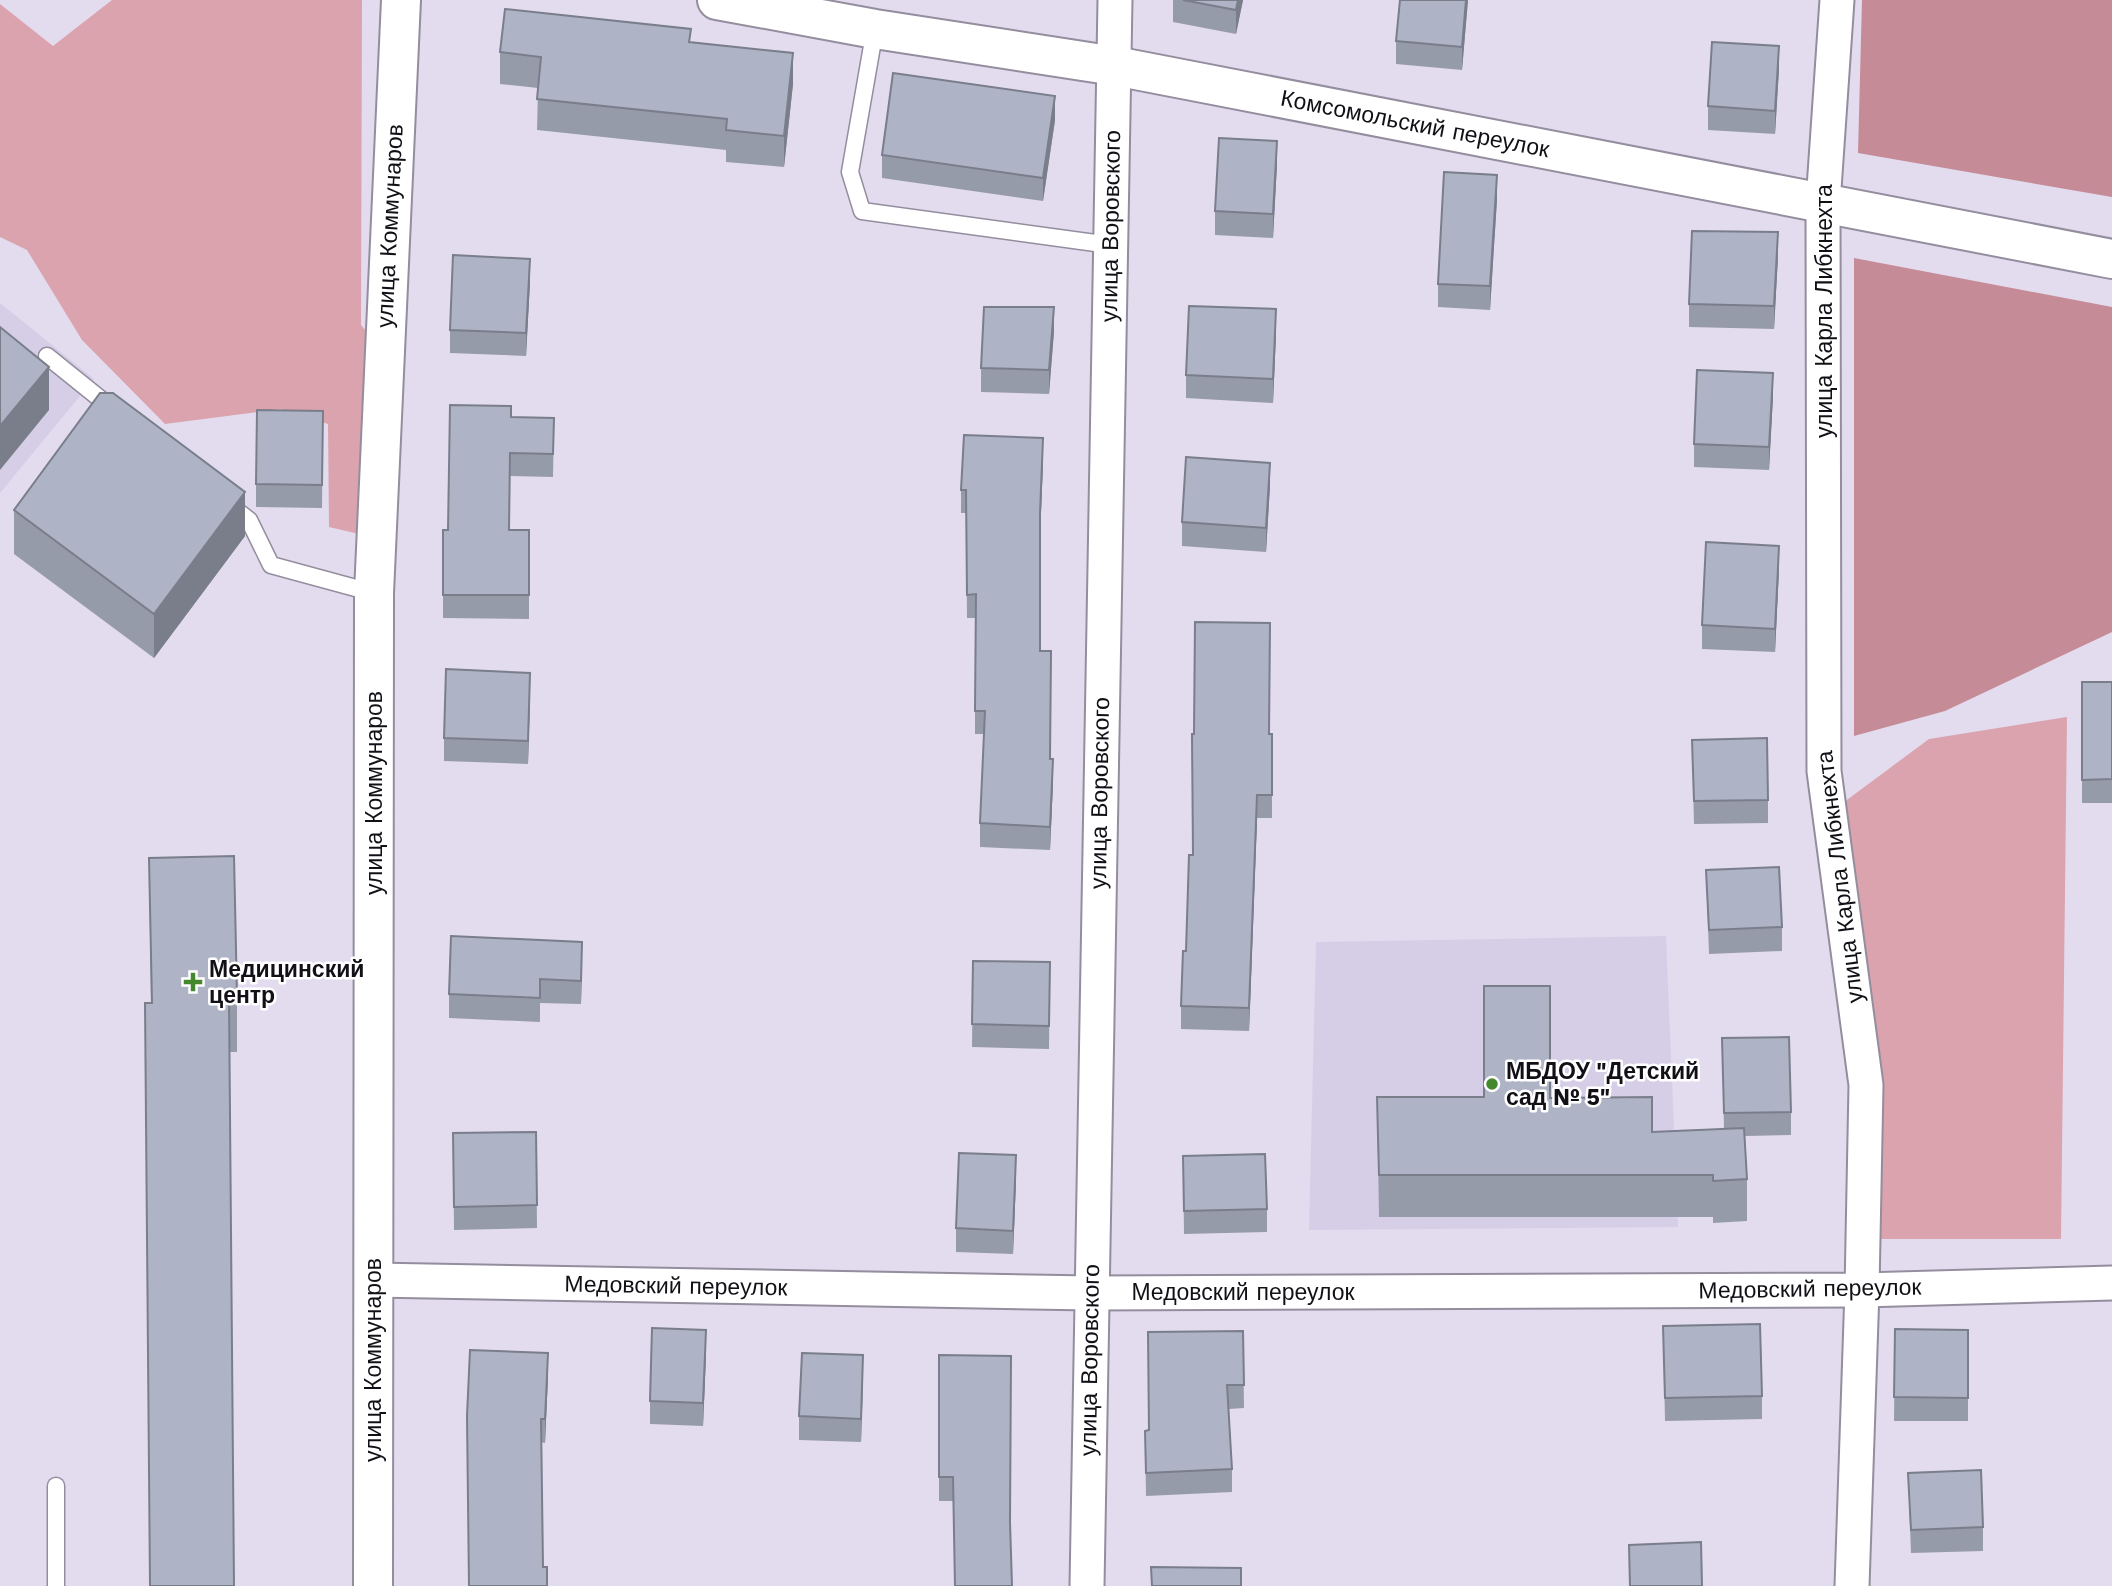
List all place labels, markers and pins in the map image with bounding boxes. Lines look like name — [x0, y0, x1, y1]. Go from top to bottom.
place label: Медицинский центр — [209, 956, 364, 1009]
marker: Медицинский центр — [183, 972, 203, 992]
place label: МБДОУ "Детский сад № 5" — [1506, 1058, 1699, 1111]
marker: МБДОУ "Детский сад № 5" — [1484, 1076, 1500, 1092]

